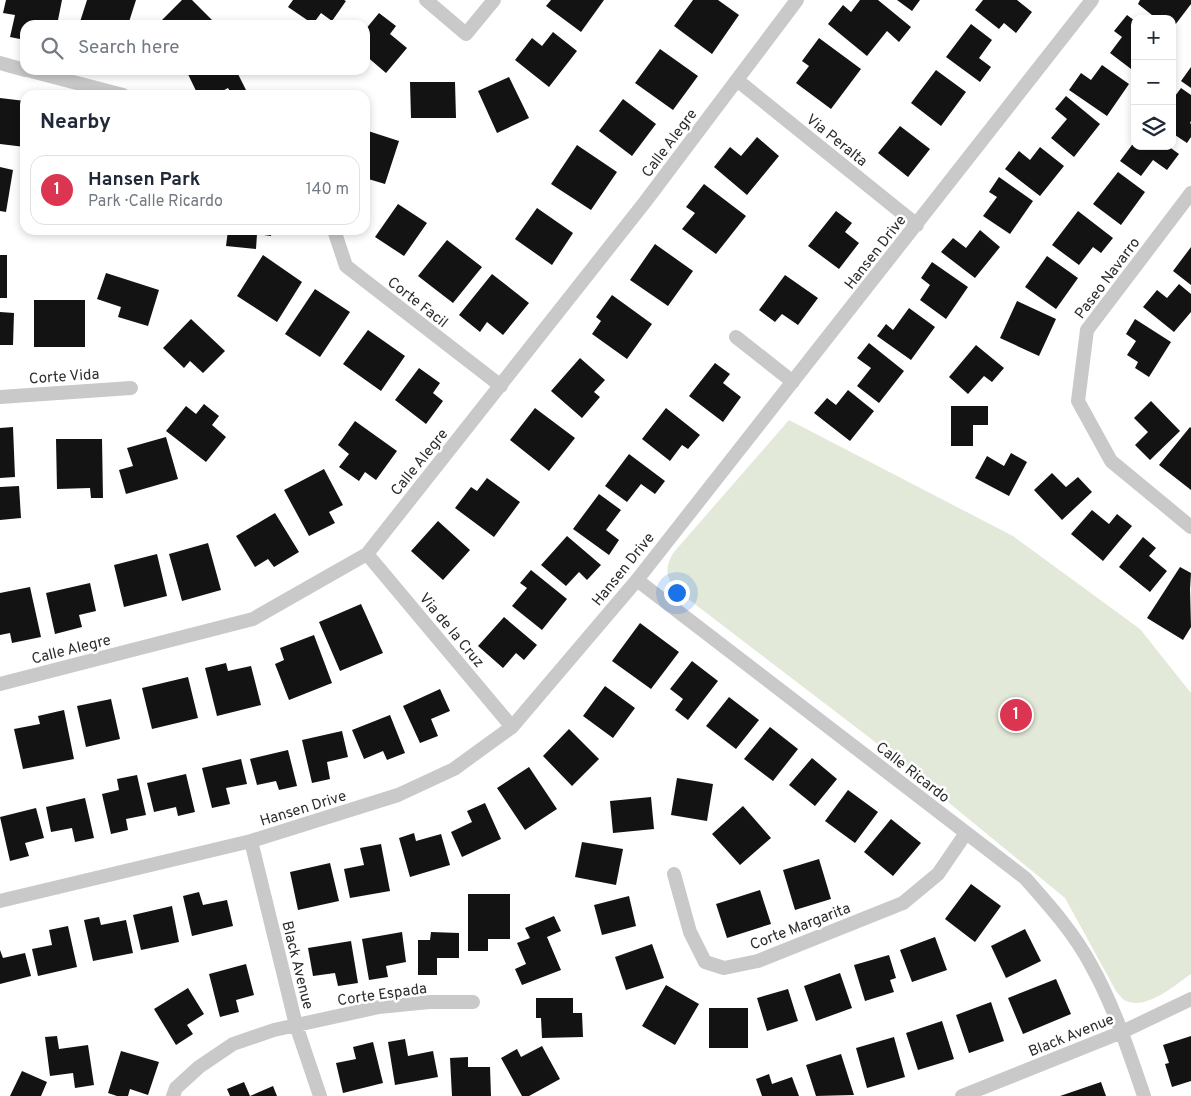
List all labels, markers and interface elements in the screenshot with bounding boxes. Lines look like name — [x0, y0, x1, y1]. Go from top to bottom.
map controls — [1131, 15, 1176, 150]
button: + — [1131, 15, 1176, 60]
search box — [20, 20, 370, 75]
icon: search — [38, 34, 66, 62]
text: Search here — [78, 36, 180, 60]
button: − — [1131, 60, 1176, 105]
button: layers — [1131, 105, 1176, 150]
street label: Calle Alegre — [638, 106, 702, 182]
text: Nearby — [40, 109, 111, 136]
street label: Via Peralta — [802, 111, 871, 172]
text: Hansen Park — [88, 168, 200, 192]
text: 1 — [54, 180, 60, 200]
text: 140 m — [306, 180, 349, 200]
text: Park · Calle Ricardo — [88, 192, 223, 212]
street label: Hansen Drive — [841, 212, 911, 294]
street label: Paseo Navarro — [1071, 234, 1145, 323]
street label: Corte Facil — [383, 274, 451, 333]
street label: Corte Vida — [28, 366, 100, 389]
street label: Calle Alegre — [387, 425, 453, 500]
street label: Hansen Drive — [589, 529, 660, 611]
your location — [664, 580, 690, 606]
street label: Via de la Cruz — [414, 590, 488, 672]
street label: Calle Alegre — [30, 631, 113, 669]
pin: 1 — [1000, 696, 1032, 734]
street label: Calle Ricardo — [871, 738, 953, 808]
street label: Hansen Drive — [258, 787, 349, 832]
street label: Corte Margarita — [748, 900, 853, 955]
street label: Black Avenue — [276, 919, 317, 1012]
street label: Corte Espada — [336, 980, 428, 1011]
street label: Black Avenue — [1026, 1011, 1117, 1062]

